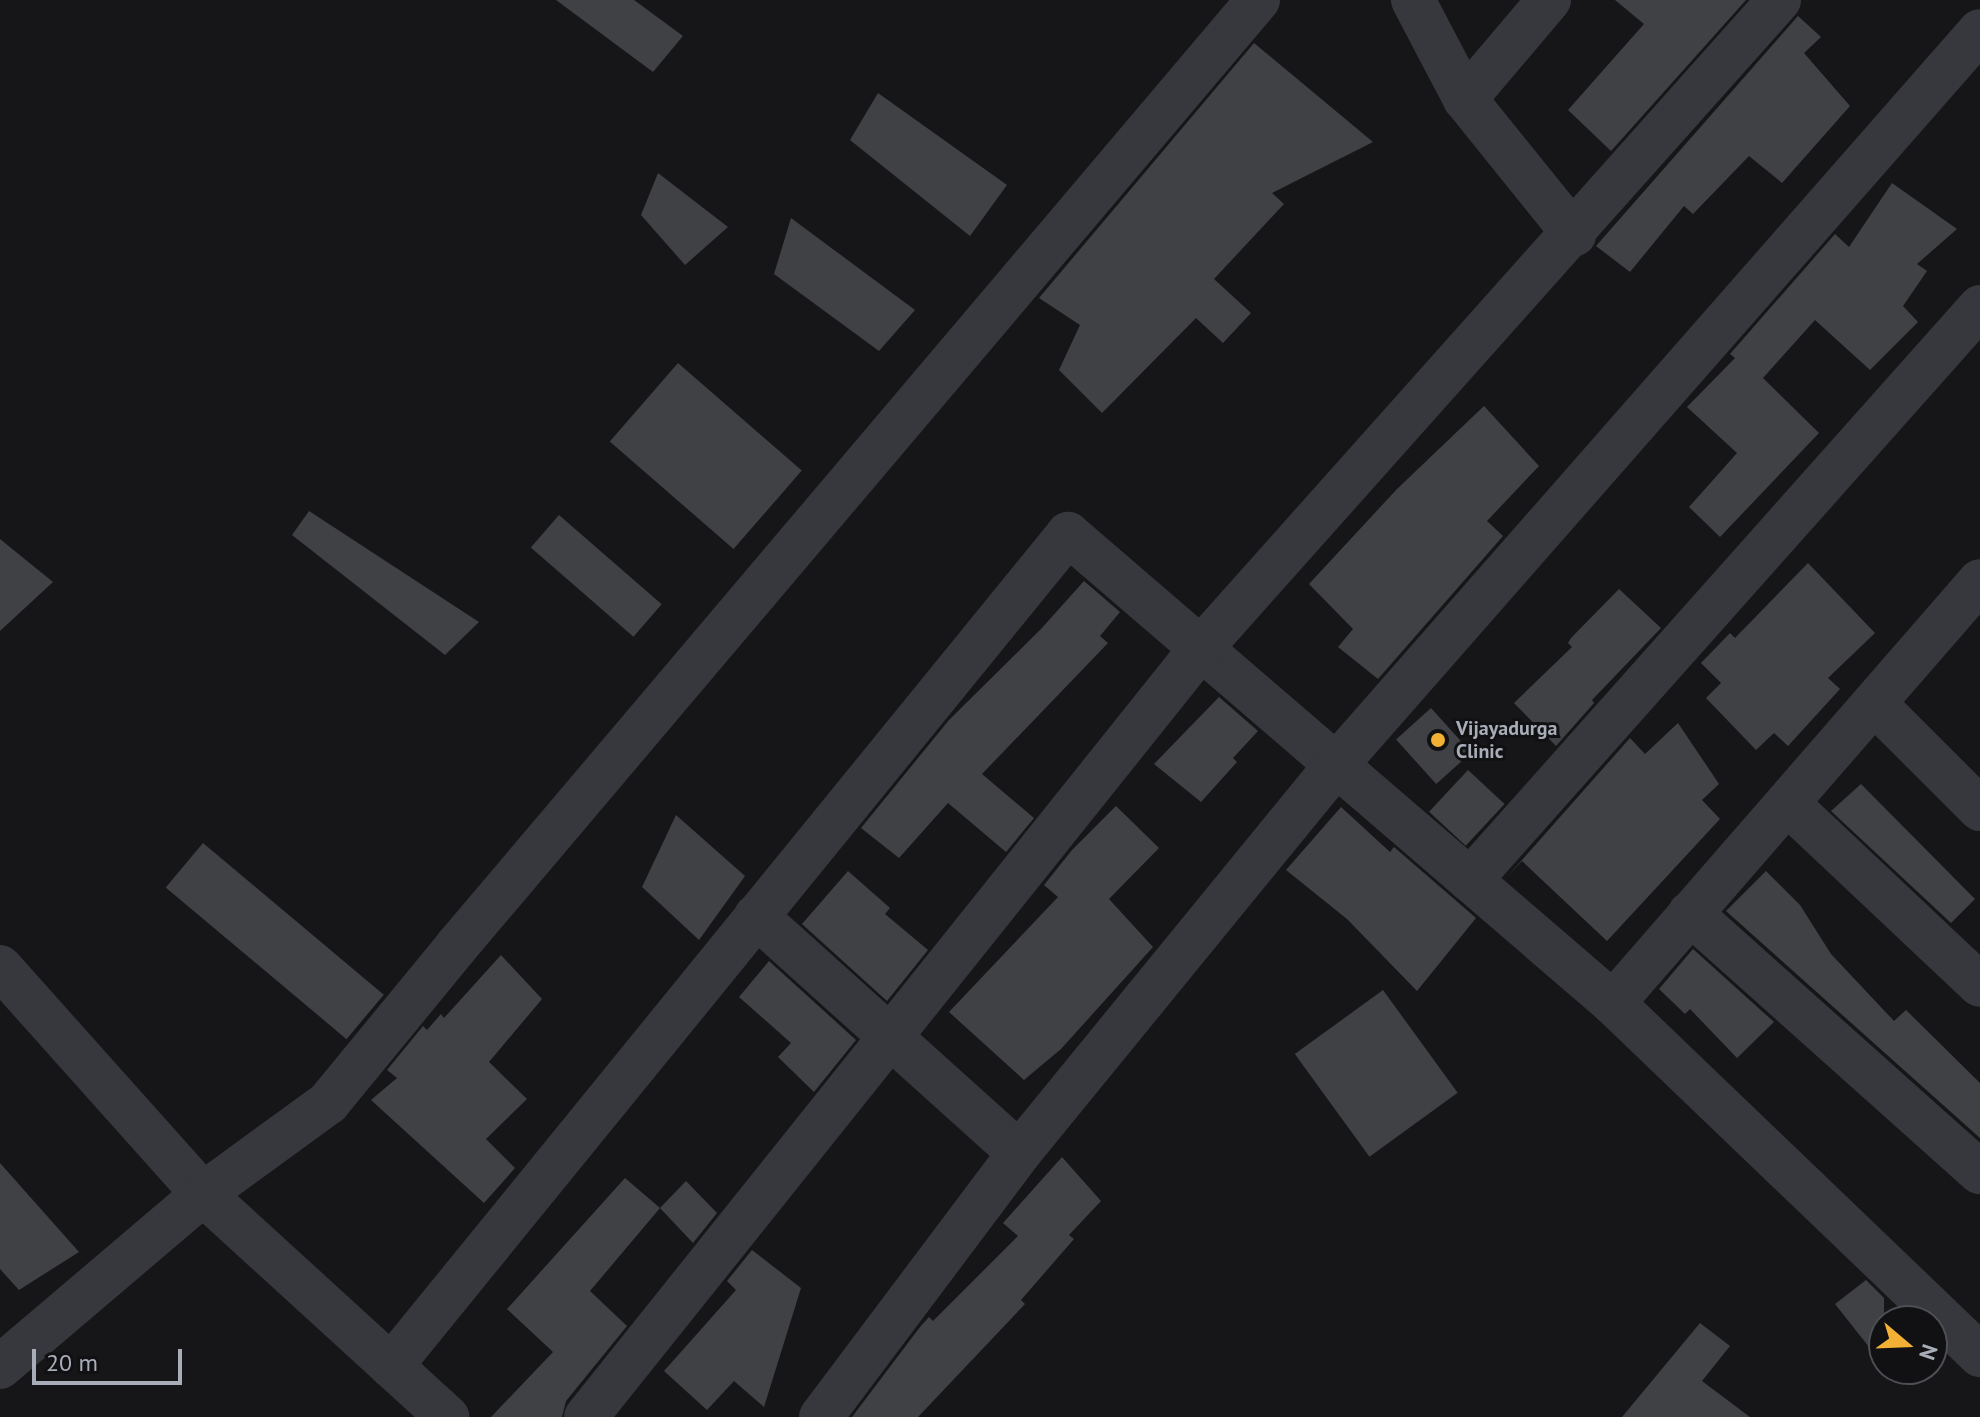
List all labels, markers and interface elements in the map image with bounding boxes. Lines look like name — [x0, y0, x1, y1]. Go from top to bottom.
place label: Vijayadurga Clinic — [1456, 716, 1557, 763]
marker: Vijayadurga Clinic — [1427, 729, 1449, 751]
north arrow — [1868, 1305, 1948, 1385]
scale bar — [36, 1333, 186, 1383]
text: N — [1913, 1341, 1944, 1364]
text: 20 m — [46, 1347, 98, 1378]

